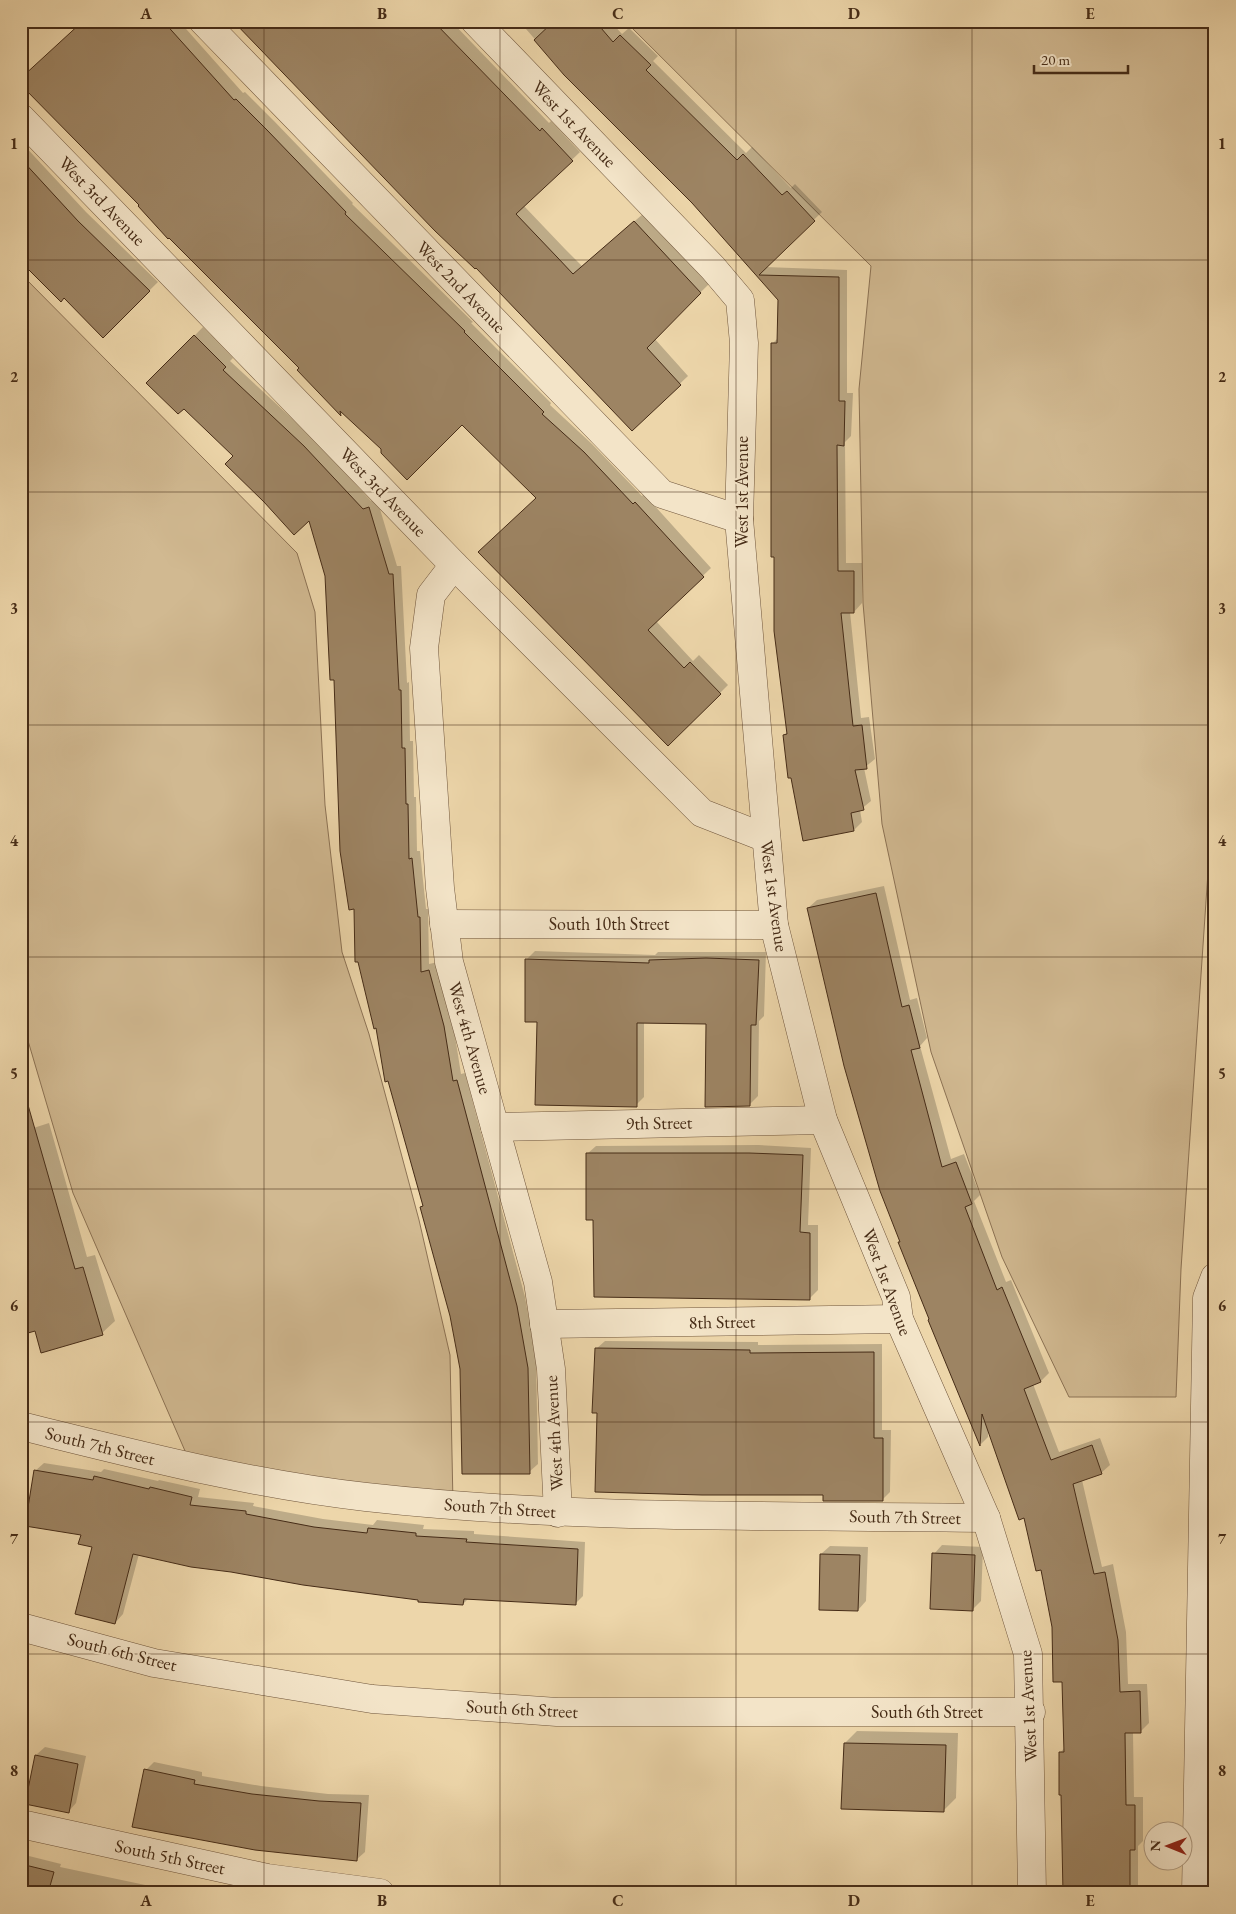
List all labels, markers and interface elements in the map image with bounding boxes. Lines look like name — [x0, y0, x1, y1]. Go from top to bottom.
text: A — [139, 3, 152, 24]
text: B — [377, 3, 387, 24]
text: C — [612, 3, 624, 24]
text: D — [848, 3, 860, 24]
text: E — [1085, 3, 1095, 24]
scale bar — [1034, 42, 1127, 74]
text: 20 m — [1041, 50, 1070, 69]
street label: West 1st Avenue — [527, 75, 622, 172]
text: 1 — [10, 133, 18, 154]
text: 1 — [1218, 133, 1226, 154]
street label: West 3rd Avenue — [54, 151, 151, 250]
street label: West 2nd Avenue — [412, 236, 511, 338]
text: 2 — [10, 366, 19, 387]
text: 2 — [1218, 366, 1227, 387]
street label: West 1st Avenue — [730, 436, 753, 548]
street label: West 3rd Avenue — [335, 442, 432, 541]
text: 3 — [10, 598, 18, 619]
text: 3 — [1218, 598, 1226, 619]
text: 4 — [10, 830, 19, 851]
text: 4 — [1218, 830, 1227, 851]
street label: West 1st Avenue — [755, 839, 794, 953]
street label: South 10th Street — [549, 912, 670, 935]
street label: West 4th Avenue — [443, 979, 497, 1097]
text: 5 — [10, 1063, 18, 1084]
text: 5 — [1218, 1063, 1226, 1084]
street label: 9th Street — [625, 1110, 693, 1135]
street label: West 1st Avenue — [857, 1225, 917, 1338]
text: 6 — [10, 1295, 19, 1316]
text: 6 — [1218, 1295, 1227, 1316]
street label: 8th Street — [688, 1309, 756, 1334]
street label: West 4th Avenue — [539, 1375, 568, 1491]
street label: South 7th Street — [43, 1421, 158, 1470]
street label: South 7th Street — [443, 1492, 557, 1523]
street label: South 7th Street — [849, 1504, 962, 1529]
text: 7 — [10, 1528, 19, 1549]
text: 7 — [1218, 1528, 1227, 1549]
street label: South 6th Street — [65, 1627, 180, 1676]
street label: West 1st Avenue — [1013, 1649, 1042, 1763]
street label: South 6th Street — [466, 1694, 579, 1723]
street label: South 6th Street — [871, 1700, 983, 1723]
text: 8 — [10, 1760, 18, 1781]
text: 8 — [1218, 1760, 1226, 1781]
north arrow — [1144, 1822, 1194, 1872]
street label: South 5th Street — [113, 1834, 228, 1879]
text: N — [1146, 1839, 1164, 1852]
text: A — [139, 1890, 152, 1911]
text: B — [377, 1890, 387, 1911]
text: C — [612, 1890, 624, 1911]
text: D — [848, 1890, 860, 1911]
text: E — [1085, 1890, 1095, 1911]

